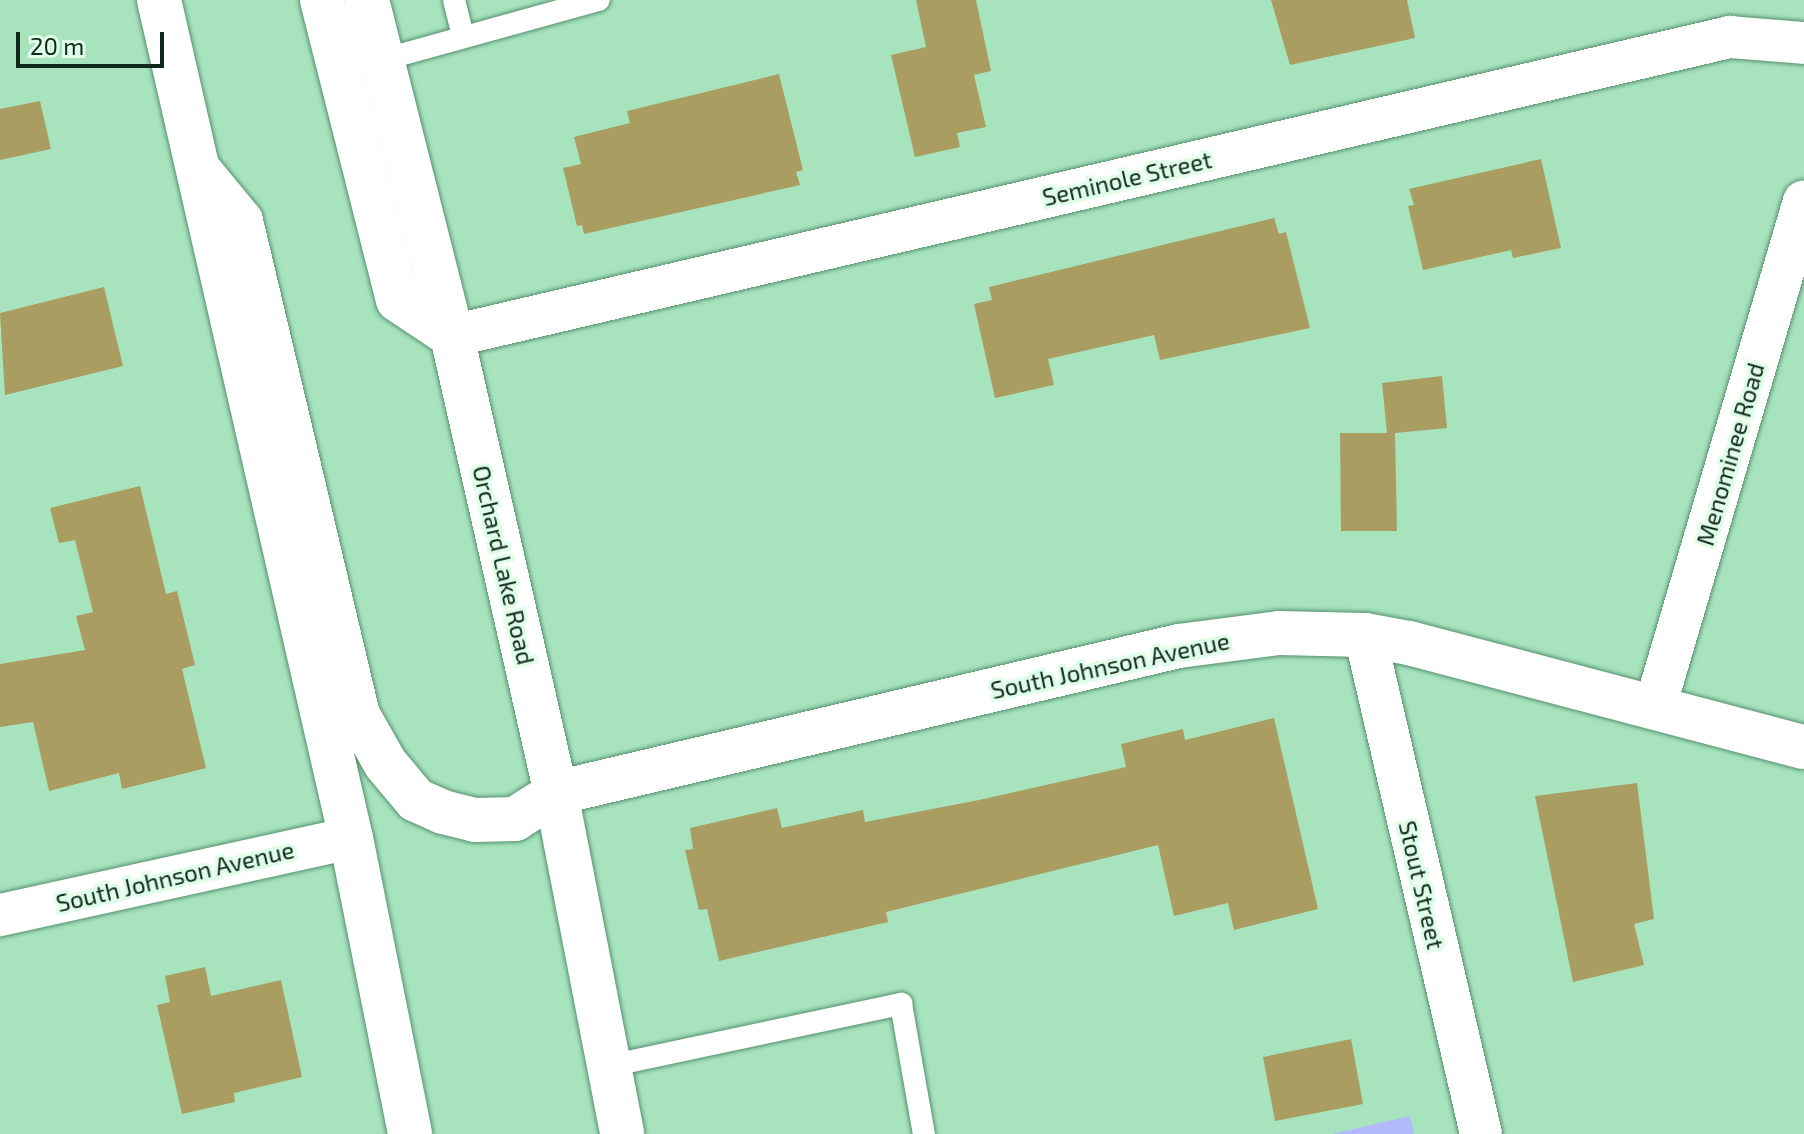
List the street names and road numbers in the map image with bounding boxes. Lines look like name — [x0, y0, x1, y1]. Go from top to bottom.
street label: Seminole Street — [1039, 145, 1215, 211]
street label: Menominee Road — [1690, 359, 1770, 549]
street label: Orchard Lake Road — [467, 463, 541, 667]
street label: South Johnson Avenue — [987, 626, 1233, 704]
street label: Stout Street — [1393, 818, 1451, 952]
street label: South Johnson Avenue — [53, 834, 297, 918]

